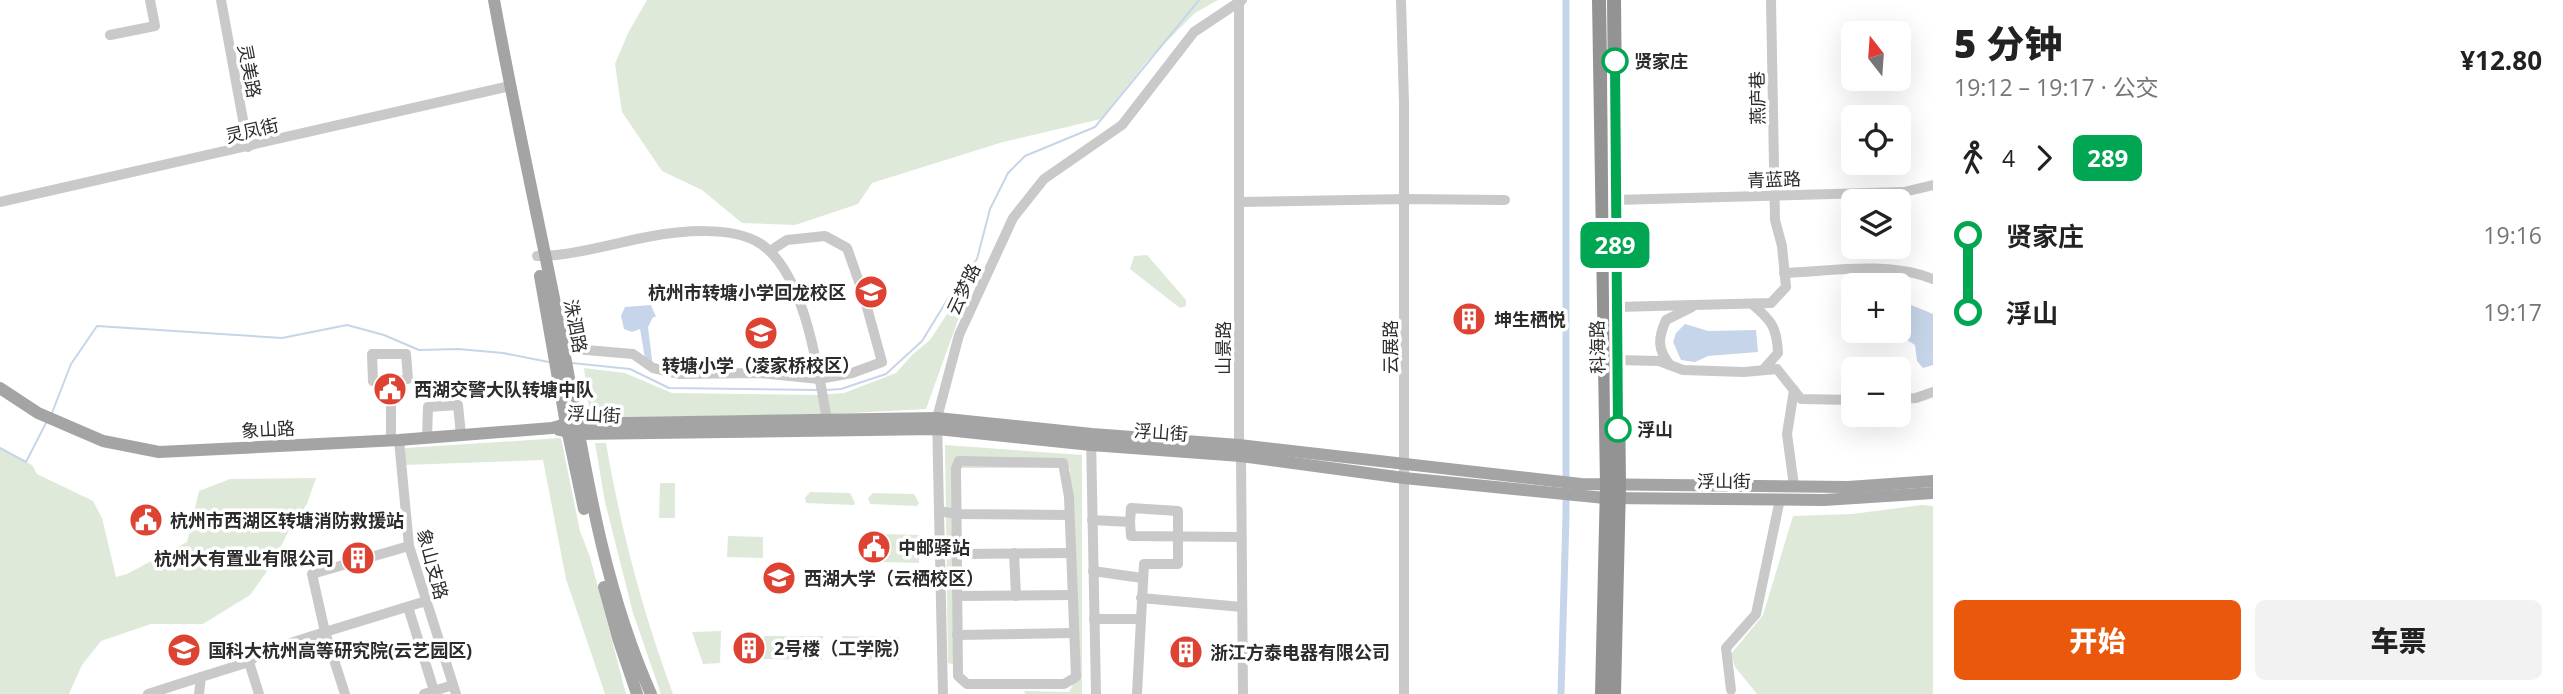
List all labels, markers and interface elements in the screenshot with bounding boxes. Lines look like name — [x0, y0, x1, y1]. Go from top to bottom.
text: 5 分钟 — [1954, 17, 2062, 69]
north arrow — [1841, 21, 1911, 91]
map controls — [1841, 21, 1911, 427]
street label: 灵美路 — [233, 42, 267, 100]
text: ¥12.80 — [2460, 42, 2542, 78]
marker: 贤家庄 — [1602, 48, 1628, 74]
place label: 贤家庄 — [1634, 49, 1688, 73]
street label: 燕庐巷 — [1745, 71, 1769, 125]
text: 19:12 – 19:17 · 公交 — [1954, 71, 2159, 103]
button: locate — [1841, 105, 1911, 175]
street label: 灵凤街 — [223, 112, 281, 148]
icon: walk — [1954, 139, 1992, 177]
icon: forward — [2025, 139, 2063, 177]
text: 289 — [2087, 141, 2128, 174]
text: 4 — [2002, 142, 2015, 174]
street label: 青蓝路 — [1747, 166, 1801, 192]
button: layers — [1841, 189, 1911, 259]
text: 贤家庄 — [2006, 218, 2084, 254]
text: 19:16 — [2483, 219, 2542, 251]
line badge: 289 — [1575, 222, 1655, 268]
text: 289 — [1594, 228, 1636, 261]
street label: 云梦路 — [941, 259, 985, 319]
school or university icon: 杭州市转塘小学回龙校区 — [852, 273, 890, 311]
button: + — [1841, 273, 1911, 343]
place label: 杭州市转塘小学回龙校区 — [648, 280, 846, 304]
text: 浮山 — [2006, 295, 2058, 331]
text: 19:17 — [2483, 296, 2542, 328]
street label: 洙泗路 — [559, 297, 593, 355]
building icon: 坤生栖悦 — [1450, 300, 1488, 338]
place label: 坤生栖悦 — [1494, 307, 1566, 331]
school or university icon: 转塘小学（凌家桥校区） — [742, 314, 780, 352]
street label: 云展路 — [1378, 320, 1402, 374]
street label: 科海路 — [1585, 320, 1609, 374]
street label: 山景路 — [1211, 321, 1235, 375]
place label: 转塘小学（凌家桥校区） — [662, 353, 860, 377]
button: − — [1841, 357, 1911, 427]
public building icon: 西湖交警大队转塘中队 — [371, 370, 409, 408]
place label: 西湖交警大队转塘中队 — [414, 377, 594, 401]
street label: 浮山街 — [566, 401, 622, 427]
street label: 象山路 — [240, 416, 296, 442]
marker: 浮山 — [1605, 416, 1631, 442]
place label: 浮山 — [1637, 417, 1673, 441]
street label: 浮山街 — [1133, 418, 1189, 446]
street label: 浮山街 — [1697, 469, 1751, 493]
public building icon: 杭州市西湖区转塘消防救援站 — [127, 501, 165, 539]
place label: 杭州市西湖区转塘消防救援站 — [170, 508, 404, 532]
street label: 象山支路 — [412, 526, 454, 602]
public building icon: 中邮驿站 — [855, 528, 893, 566]
place label: 中邮驿站 — [898, 535, 970, 559]
building icon: 杭州大有置业有限公司 — [339, 539, 377, 577]
place label: 杭州大有置业有限公司 — [154, 546, 334, 570]
school or university icon: 西湖大学（云栖校区） — [760, 559, 798, 597]
place label: 西湖大学（云栖校区） — [804, 566, 984, 590]
button: 开始 — [1954, 600, 2241, 680]
button: 车票 — [2255, 600, 2542, 680]
building icon: 2号楼（工学院） — [730, 629, 768, 667]
school or university icon: 国科大杭州高等研究院(云艺园区) — [165, 631, 203, 669]
building icon: 浙江方泰电器有限公司 — [1167, 633, 1205, 671]
place label: 2号楼（工学院） — [774, 636, 910, 660]
place label: 国科大杭州高等研究院(云艺园区) — [208, 638, 472, 662]
place label: 浙江方泰电器有限公司 — [1210, 640, 1390, 664]

